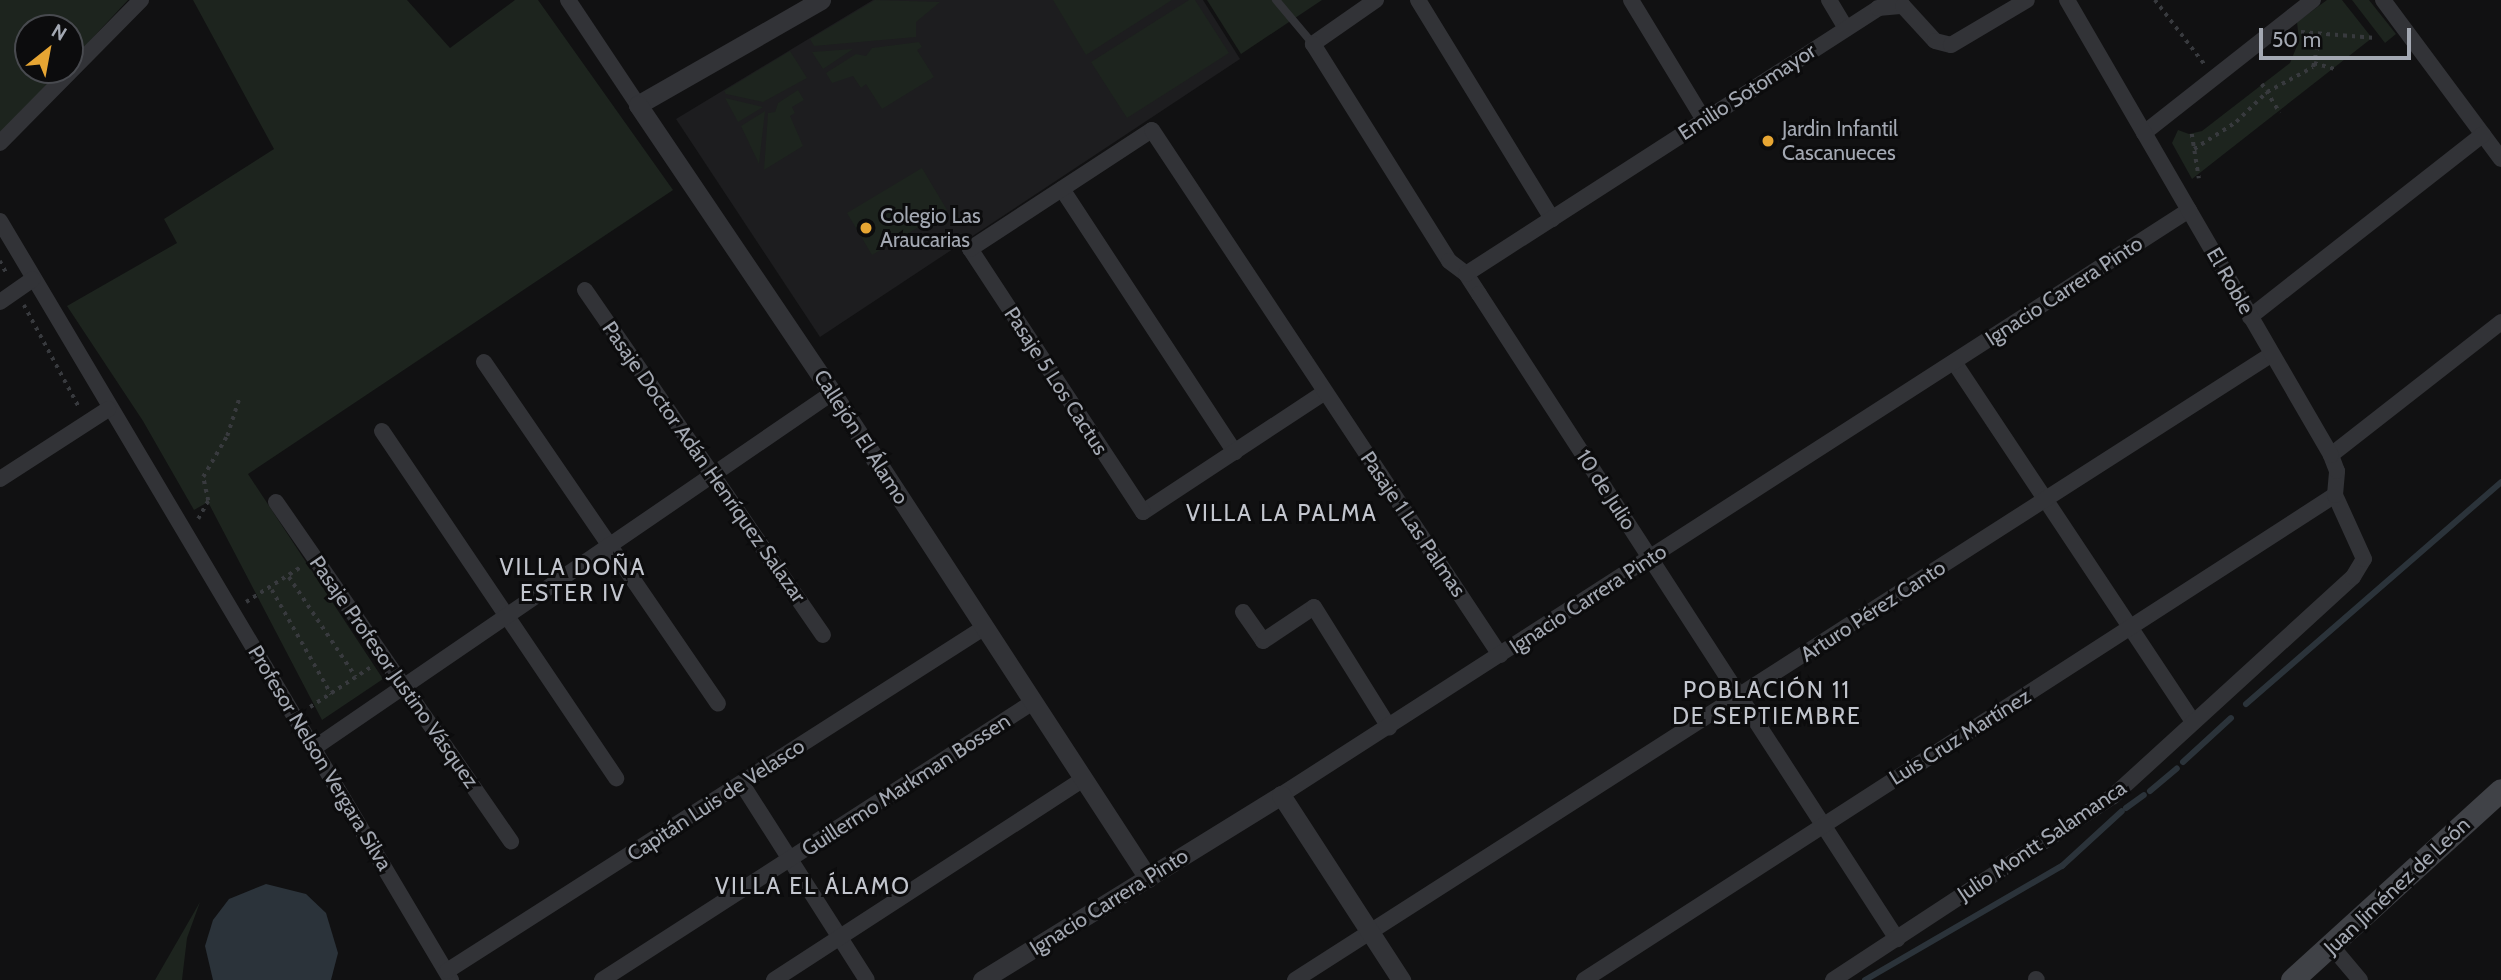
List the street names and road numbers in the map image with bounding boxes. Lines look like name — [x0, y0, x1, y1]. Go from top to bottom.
street label: Emilio Sotomayor — [1674, 38, 1820, 146]
street label: Ignacio Carrera Pinto — [1981, 231, 2147, 351]
street label: El Roble — [2201, 243, 2259, 319]
street label: Pasaje 5 Los Cactus — [999, 302, 1113, 460]
street label: Pasaje Doctor Adán Henríquez Salazar — [597, 316, 811, 608]
street label: Callejón El Álamo — [808, 365, 914, 509]
street label: 10 de Julio — [1571, 445, 1641, 535]
street label: Pasaje 1 Las Palmas — [1355, 446, 1471, 602]
street label: Ignacio Carrera Pinto — [1505, 539, 1671, 659]
street label: Pasaje Profesor Justino Vásquez — [304, 551, 484, 793]
street label: Arturo Pérez Canto — [1796, 555, 1950, 667]
street label: Profesor Nelson Vergara Silva — [243, 641, 397, 875]
street label: Luis Cruz Martínez — [1885, 683, 2035, 791]
street label: Guillermo Markman Bossen — [797, 708, 1015, 862]
street label: Capitán Luis de Velasco — [623, 733, 809, 867]
street label: Julio Montt Salamanca — [1953, 775, 2131, 907]
street label: Juan Jiménez de León — [2319, 812, 2475, 960]
street label: Ignacio Carrera Pinto — [1025, 843, 1193, 961]

